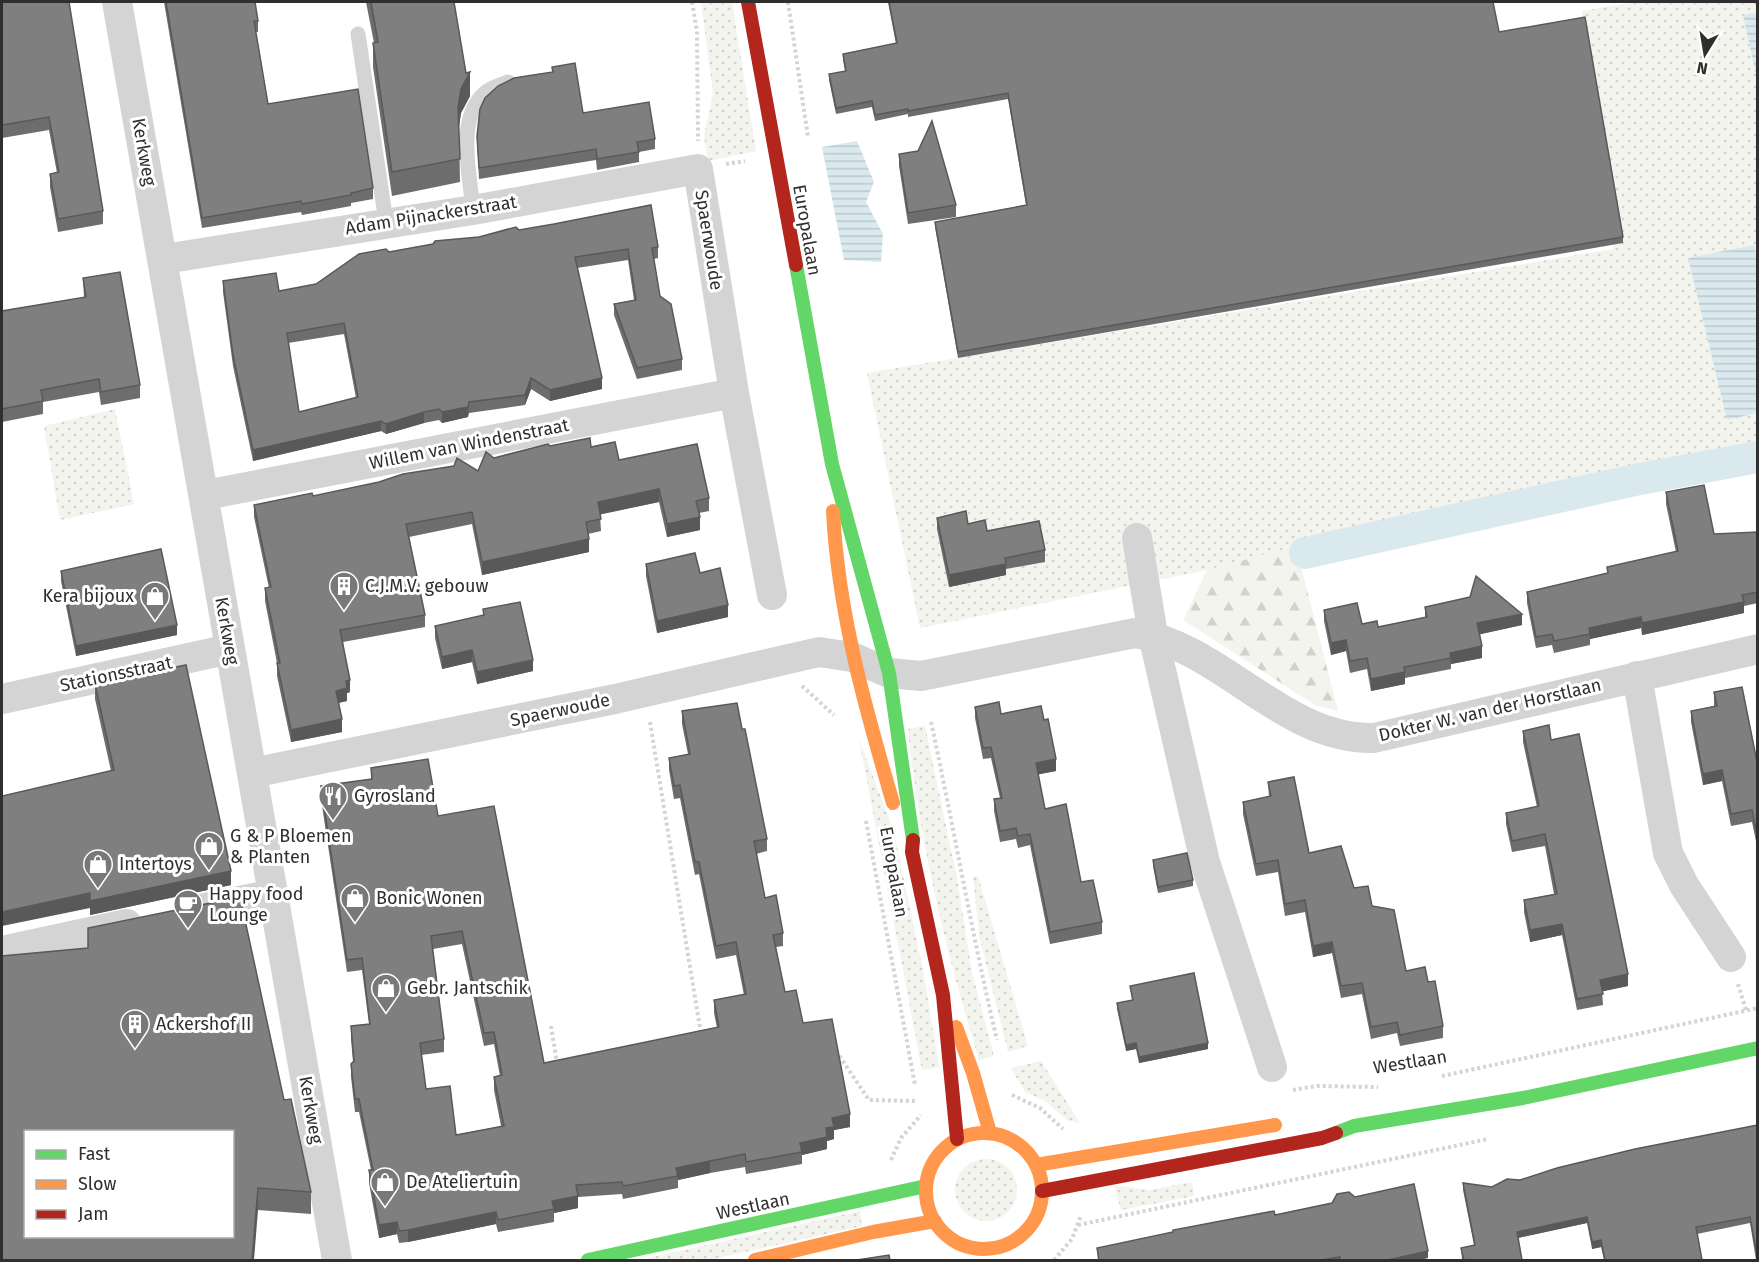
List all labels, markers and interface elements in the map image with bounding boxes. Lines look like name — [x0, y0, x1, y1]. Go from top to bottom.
north arrow — [1675, 24, 1735, 84]
text: N — [1695, 58, 1709, 79]
street label: Kerkweg — [127, 116, 161, 188]
street label: Europalaan — [788, 183, 826, 277]
street label: Spaerwoude — [690, 188, 728, 292]
street label: Adam Pijnackerstraat — [344, 190, 519, 239]
street label: Willem van Windenstraat — [367, 414, 571, 474]
building icon: C.J.M.V. gebouw — [328, 570, 360, 612]
place label: C.J.M.V. gebouw — [365, 575, 488, 597]
shop icon: Kera bijoux — [139, 580, 171, 622]
place label: Kera bijoux — [42, 585, 134, 607]
street label: Kerkweg — [210, 595, 244, 667]
street label: Stationsstraat — [58, 651, 175, 697]
street label: Dokter W. van der Horstlaan — [1377, 674, 1603, 746]
street label: Spaerwoude — [508, 689, 612, 731]
restaurant icon: Gyrosland — [317, 780, 349, 822]
place label: Gyrosland — [354, 785, 436, 807]
place label: G & P Bloemen & Planten — [230, 825, 351, 868]
street label: Europalaan — [875, 825, 913, 919]
shop icon: G & P Bloemen & Planten — [193, 830, 225, 872]
shop icon: Intertoys — [82, 848, 114, 890]
place label: Intertoys — [119, 853, 192, 875]
shop icon: Bonic Wonen — [339, 882, 371, 924]
place label: Happy food Lounge — [209, 883, 304, 926]
place label: Bonic Wonen — [376, 887, 483, 909]
cafe icon: Happy food Lounge — [172, 888, 204, 930]
shop icon: Gebr. Jantschik — [370, 972, 402, 1014]
place label: Gebr. Jantschik — [407, 977, 528, 999]
building icon: Ackershof II — [119, 1008, 151, 1050]
place label: Ackershof II — [156, 1013, 251, 1035]
street label: Westlaan — [1372, 1045, 1448, 1079]
street label: Kerkweg — [294, 1074, 328, 1146]
legend — [24, 1130, 234, 1238]
text: Fast — [78, 1143, 111, 1165]
shop icon: De Ateliertuin — [369, 1166, 401, 1208]
place label: De Ateliertuin — [406, 1171, 518, 1193]
text: Slow — [78, 1173, 117, 1195]
street label: Westlaan — [714, 1188, 792, 1224]
text: Jam — [78, 1203, 109, 1225]

